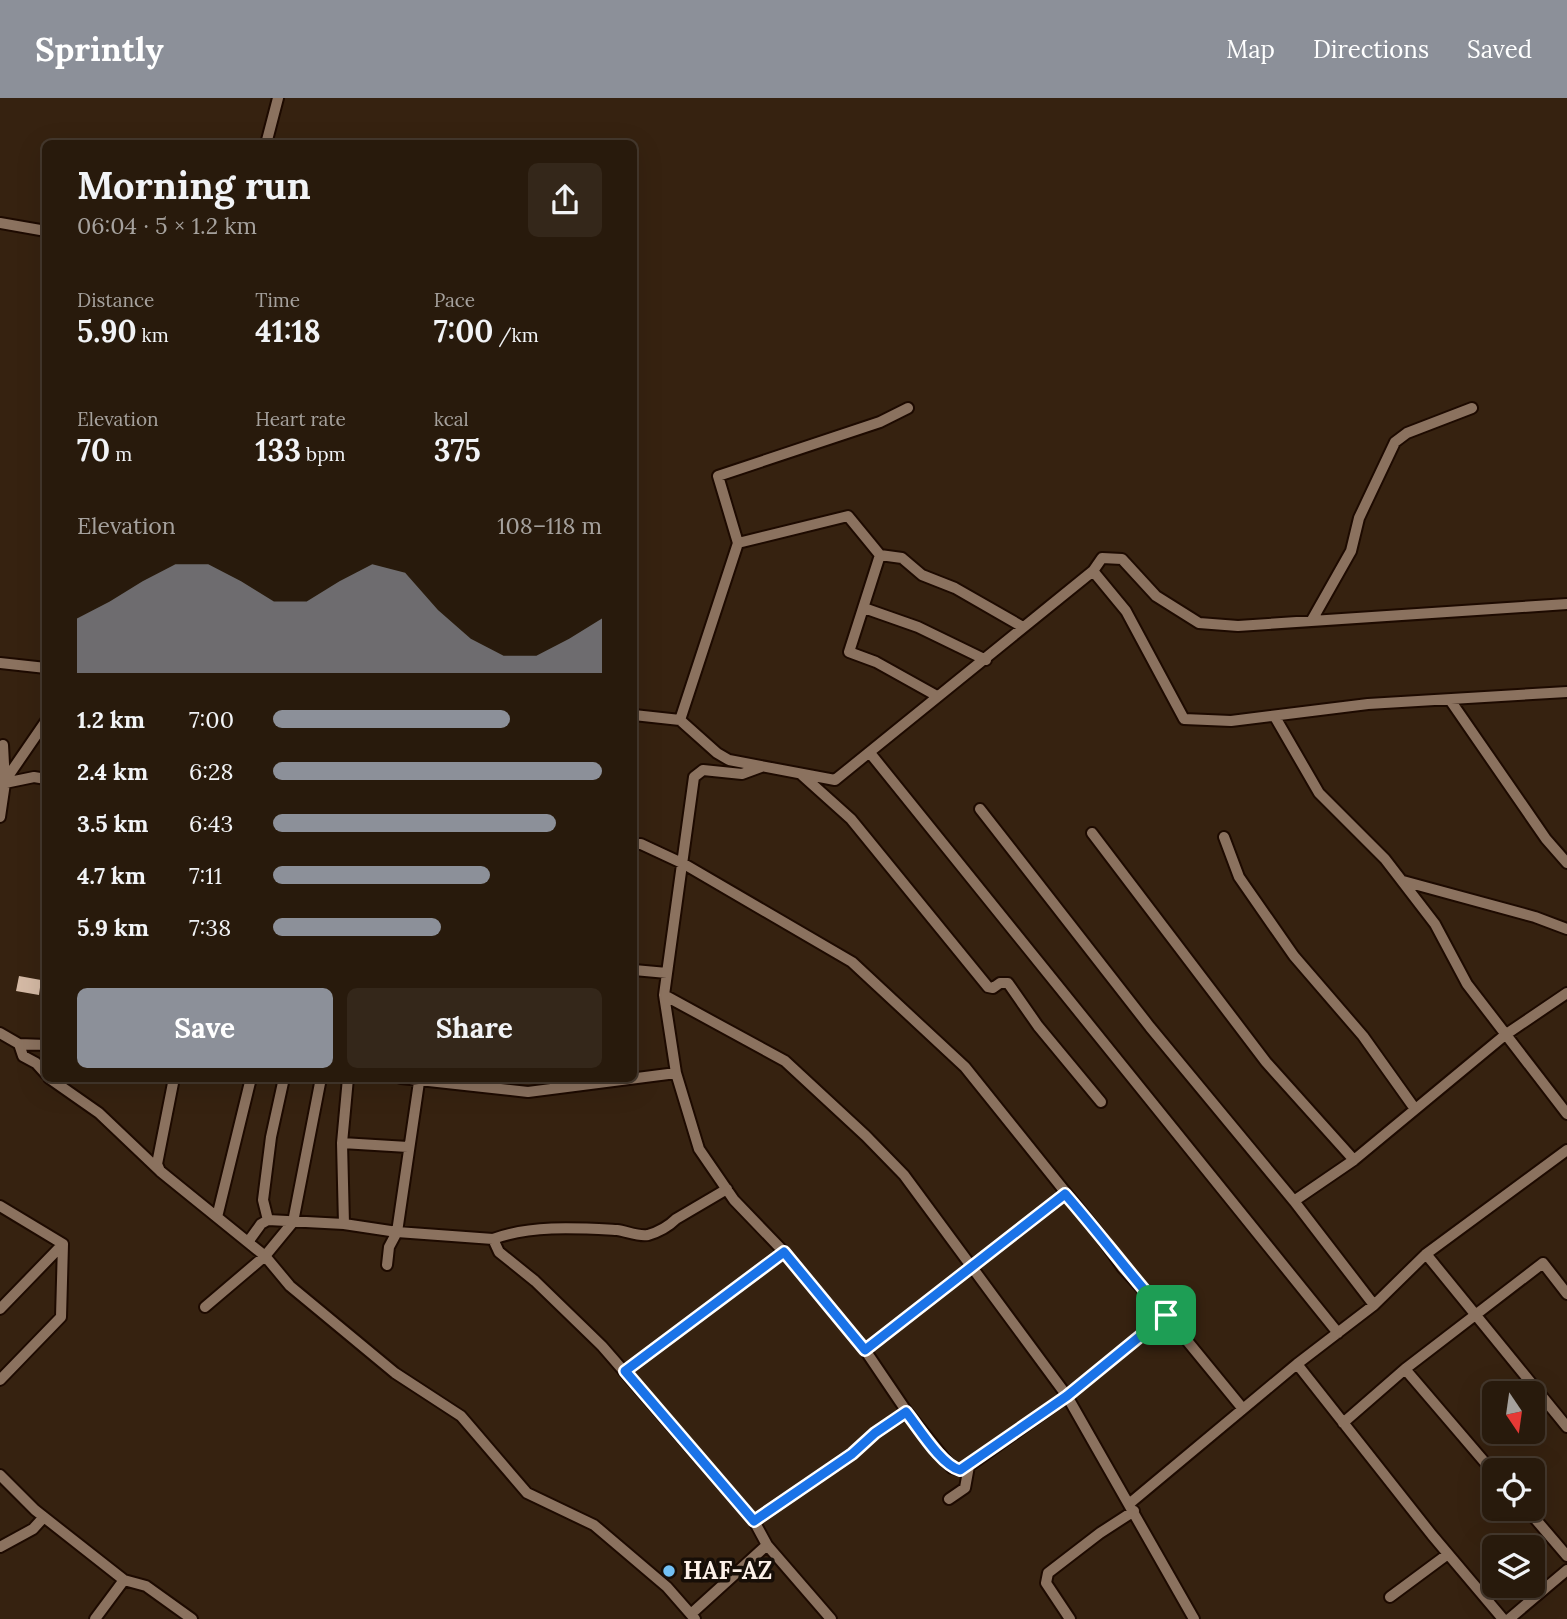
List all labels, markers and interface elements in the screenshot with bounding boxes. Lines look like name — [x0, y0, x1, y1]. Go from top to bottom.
text: Sprintly — [35, 28, 164, 70]
text: Map — [1226, 34, 1275, 65]
text: Directions — [1313, 34, 1429, 65]
text: Saved — [1467, 34, 1532, 65]
text: Morning run — [77, 161, 311, 209]
button: share — [528, 163, 602, 237]
text: 06:04 · 5 × 1.2 km — [77, 211, 257, 240]
text: Distance — [77, 288, 154, 312]
text: Time — [255, 288, 300, 312]
text: Pace — [434, 288, 475, 312]
text: 5.90 — [77, 312, 137, 350]
text: 41:18 — [255, 312, 321, 350]
text: 7:00 — [434, 312, 493, 350]
text: km — [137, 323, 169, 347]
text: /km — [493, 323, 539, 347]
text: Elevation — [77, 407, 159, 431]
text: Heart rate — [255, 407, 346, 431]
text: kcal — [434, 407, 469, 431]
text: 70 — [77, 431, 110, 469]
text: 133 — [255, 431, 301, 469]
text: 375 — [434, 431, 481, 469]
text: m — [110, 442, 132, 466]
text: bpm — [301, 442, 346, 466]
text: Elevation — [77, 511, 176, 540]
text: 108–118 m — [497, 511, 602, 540]
text: 1.2 km — [77, 705, 145, 734]
text: 7:00 — [189, 705, 234, 734]
text: 2.4 km — [77, 757, 148, 786]
text: 6:28 — [189, 757, 233, 786]
text: 3.5 km — [77, 809, 149, 838]
text: 6:43 — [189, 809, 233, 838]
text: 4.7 km — [77, 861, 146, 890]
text: 7:11 — [189, 861, 222, 890]
text: 5.9 km — [77, 913, 149, 942]
text: 7:38 — [189, 913, 231, 942]
button: Save — [77, 988, 333, 1068]
button: Share — [347, 988, 602, 1068]
pin — [1136, 1285, 1196, 1345]
icon: arrive — [1147, 1296, 1185, 1334]
north arrow — [1482, 1381, 1545, 1444]
map controls — [1482, 1381, 1545, 1598]
button: locate — [1482, 1458, 1545, 1521]
button: layers — [1482, 1535, 1545, 1598]
place label: HAF-AZ — [683, 1555, 772, 1586]
marker: HAF-AZ — [661, 1563, 677, 1579]

